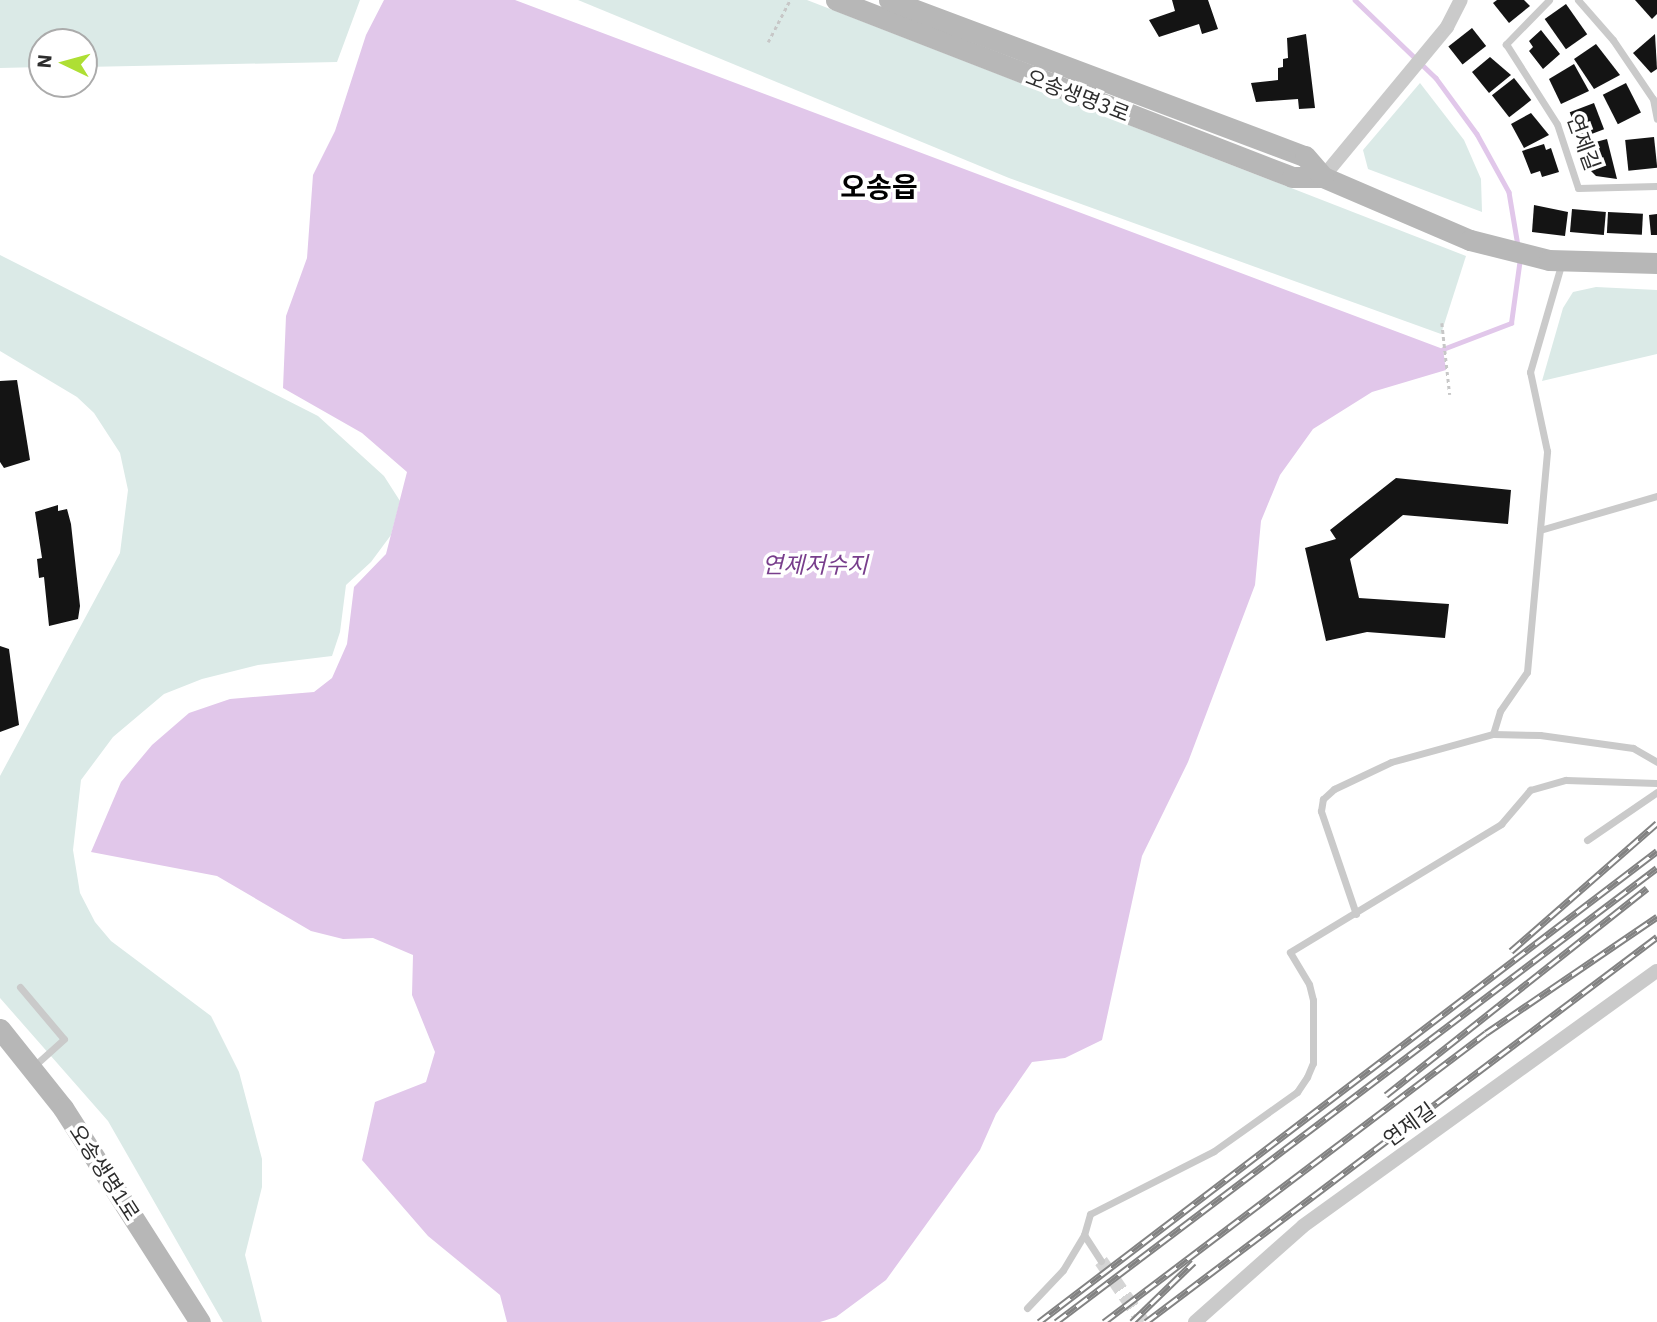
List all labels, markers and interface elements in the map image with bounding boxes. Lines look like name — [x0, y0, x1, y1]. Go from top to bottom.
north arrow — [28, 28, 98, 98]
text: N — [32, 53, 57, 69]
street label: 오송생명3로 — [1023, 64, 1133, 126]
street label: 연제길 — [1562, 110, 1606, 174]
district label: 오송읍 — [840, 170, 918, 204]
water label: 연제저수지 — [762, 550, 868, 578]
street label: 연제길 — [1378, 1097, 1440, 1151]
street label: 오송생명1로 — [65, 1119, 145, 1225]

